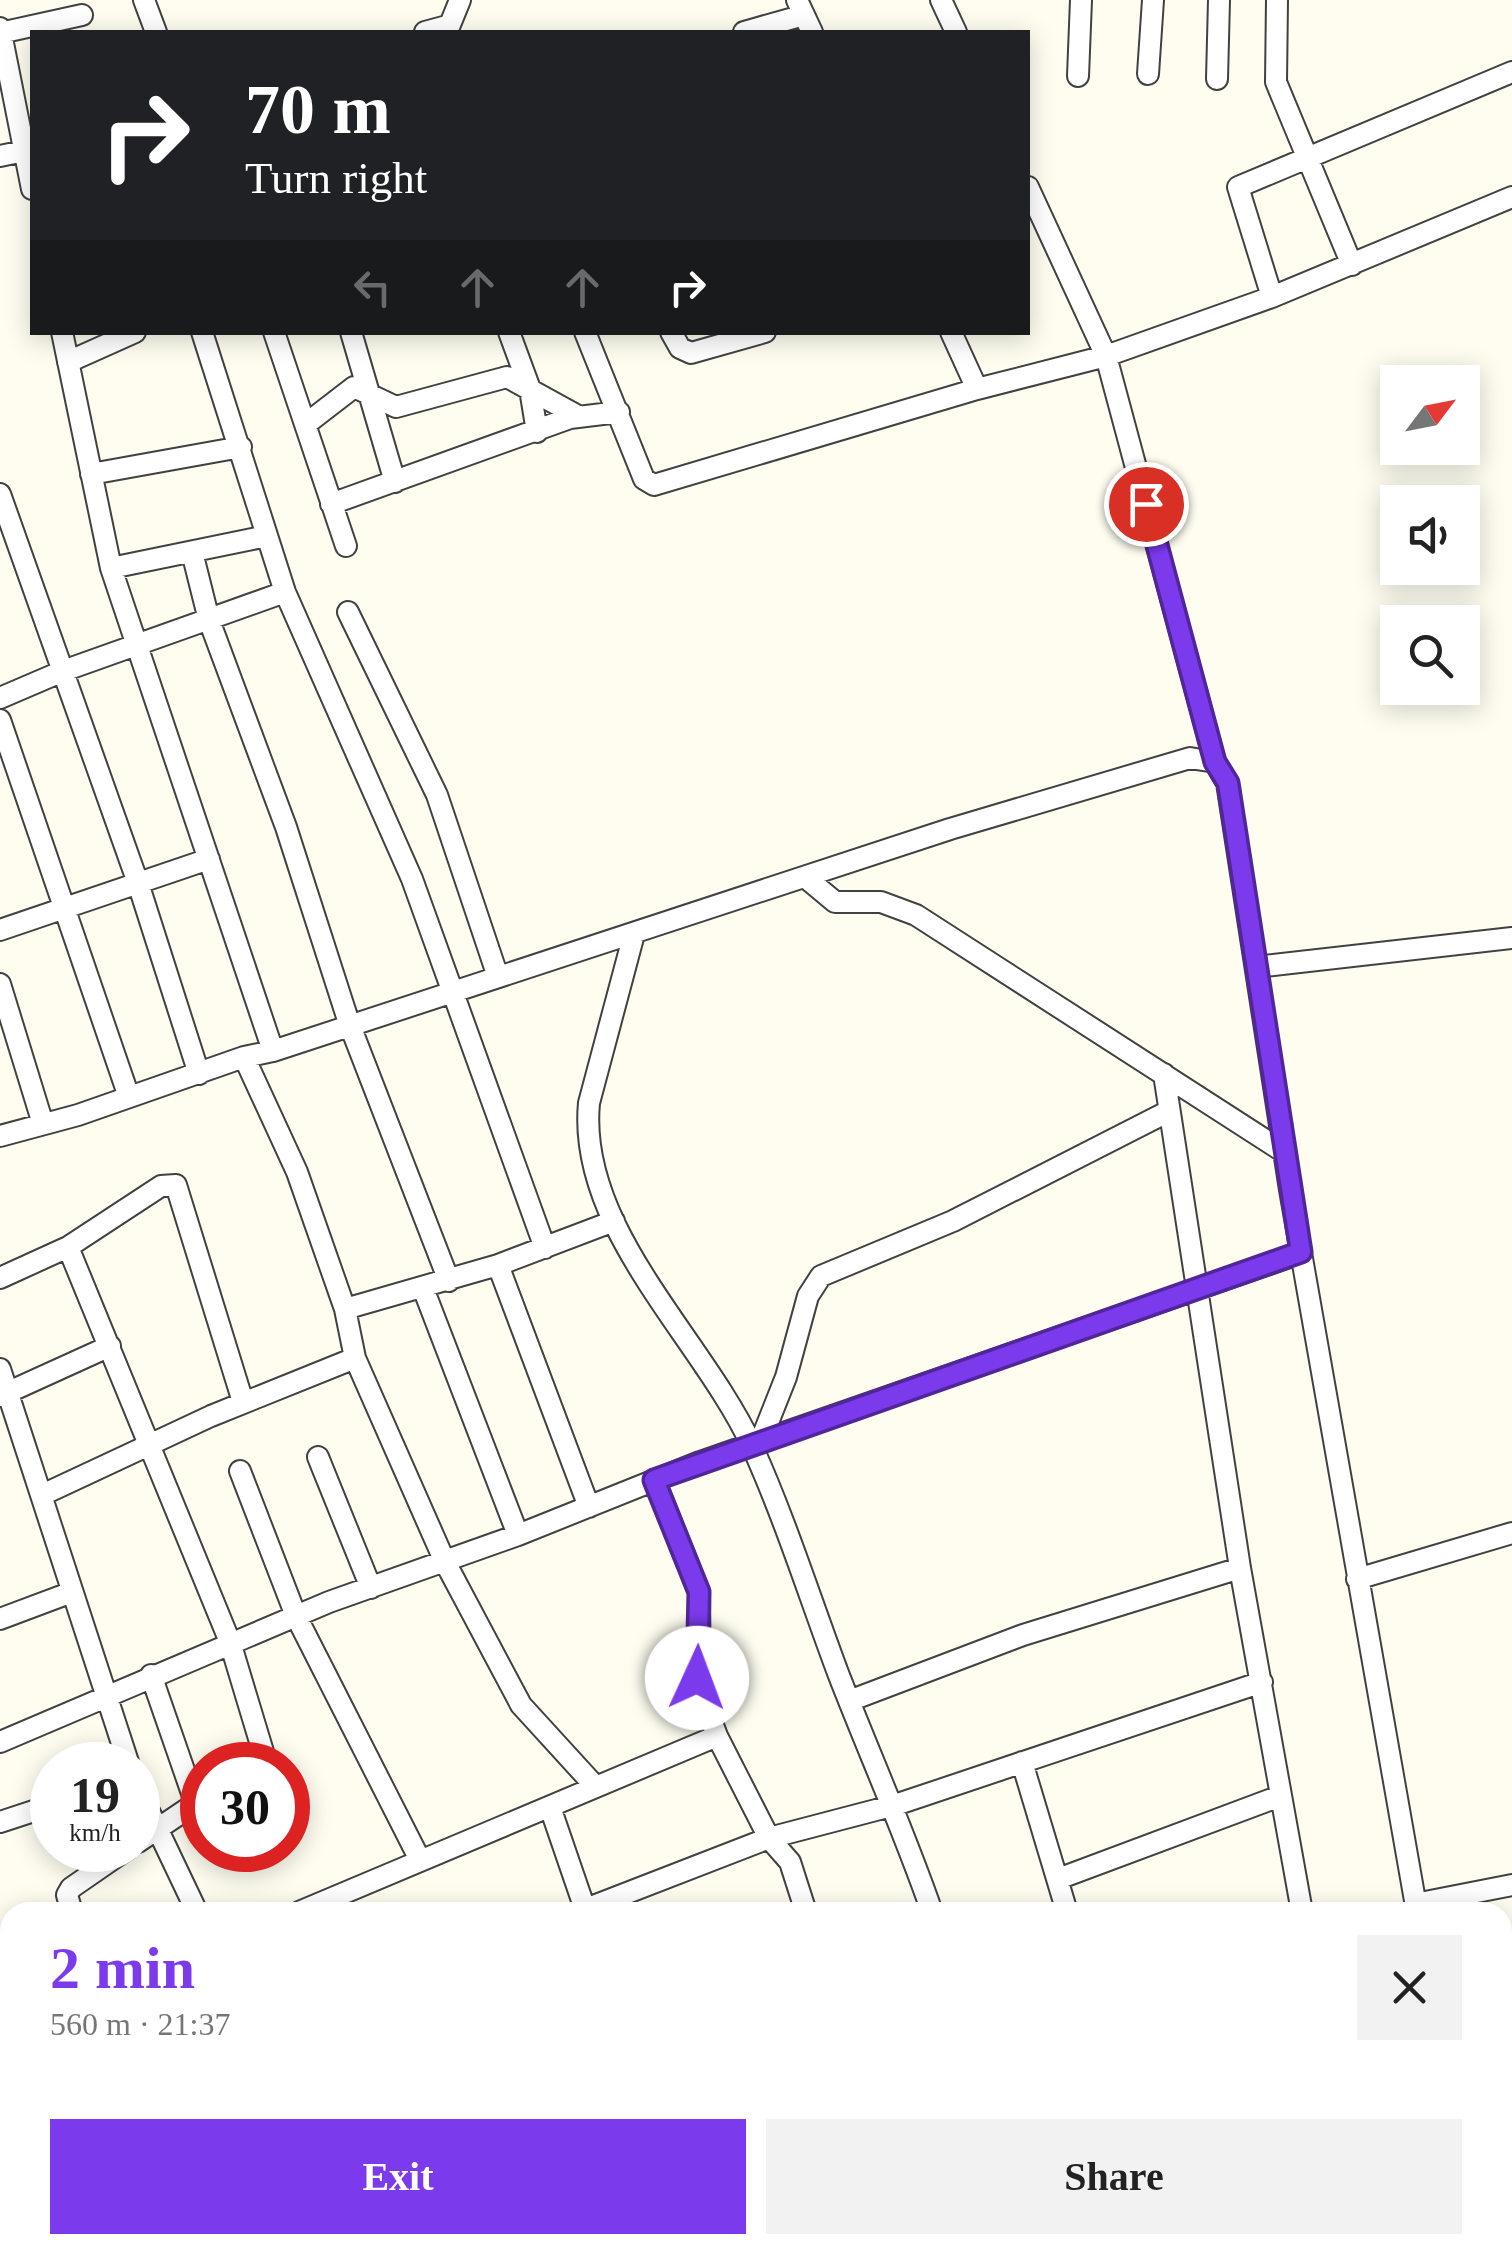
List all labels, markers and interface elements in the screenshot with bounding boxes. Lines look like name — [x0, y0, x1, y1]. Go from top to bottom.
icon: right — [80, 70, 210, 200]
text: 70 m — [245, 71, 391, 148]
text: Turn right — [245, 153, 427, 203]
icon: left — [345, 260, 400, 315]
icon: ahead — [450, 260, 505, 315]
icon: ahead — [555, 260, 610, 315]
icon: right — [660, 260, 715, 315]
north arrow — [1380, 365, 1480, 465]
map controls — [1380, 365, 1480, 705]
pin — [1104, 462, 1189, 547]
icon: arrive — [1119, 477, 1174, 532]
button: sound — [1380, 485, 1480, 585]
button: search — [1380, 605, 1480, 705]
position arrow — [645, 1626, 749, 1730]
speed limit sign: 30 — [180, 1742, 310, 1872]
text: 19 — [70, 1767, 120, 1823]
text: km/h — [69, 1819, 121, 1846]
text: 2 min — [50, 1935, 195, 2001]
button: close — [1357, 1935, 1462, 2040]
text: 560 m · 21:37 — [50, 2006, 230, 2042]
button: Exit — [50, 2119, 746, 2234]
button: Share — [766, 2119, 1462, 2234]

